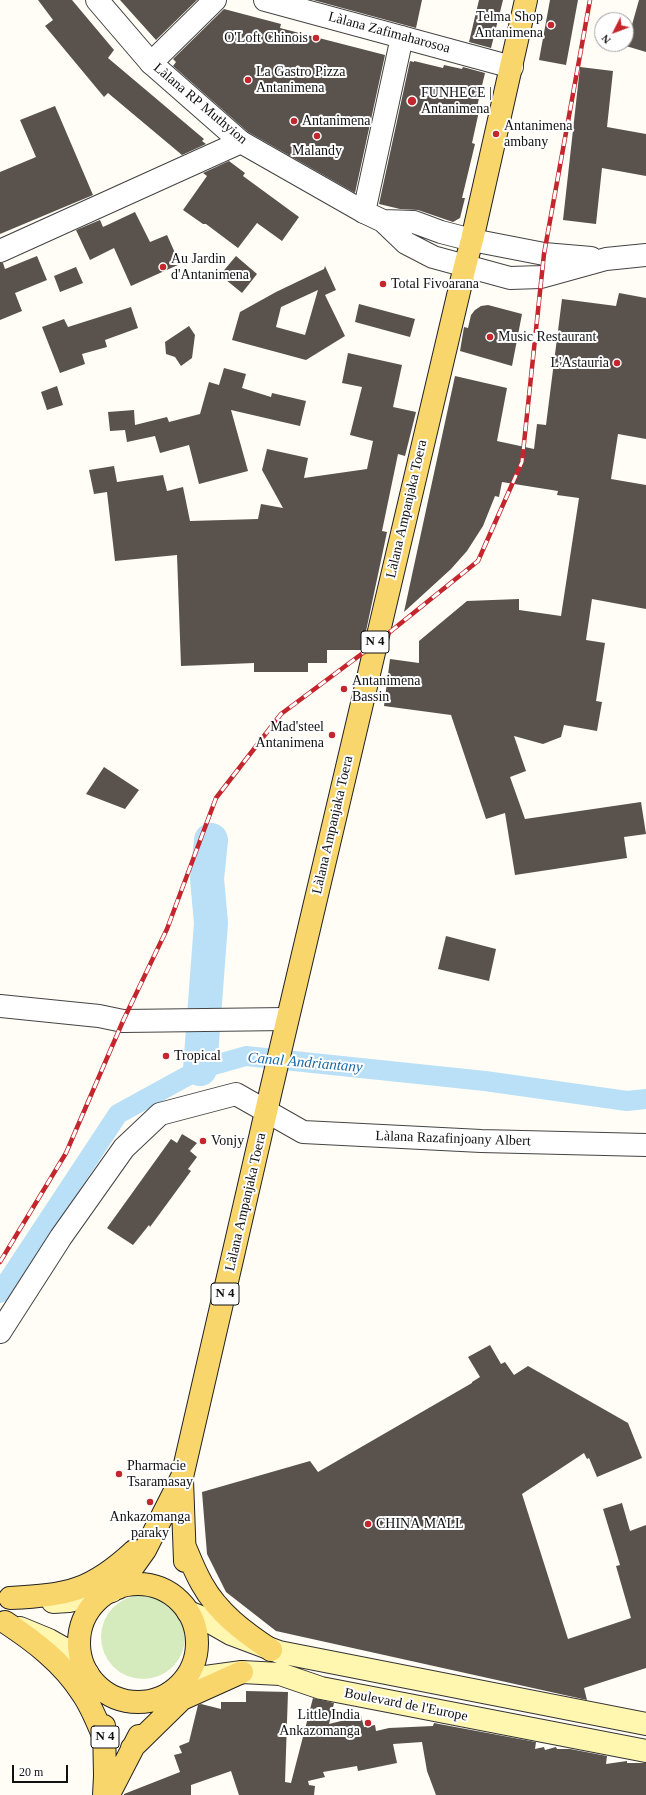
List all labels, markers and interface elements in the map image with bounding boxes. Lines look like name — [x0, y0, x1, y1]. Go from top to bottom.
street label: Làlana Zafimaharosoa — [326, 9, 452, 57]
place label: Telma Shop Antanimena — [475, 9, 543, 42]
north arrow — [594, 12, 634, 52]
marker: Telma Shop Antanimena — [546, 20, 556, 30]
place label: O'Loft Chinois — [224, 30, 308, 46]
text: N — [599, 32, 613, 46]
marker: O'Loft Chinois — [311, 33, 321, 43]
street label: Làlana RP Muthyion — [150, 60, 250, 148]
place label: La Gastro Pizza Antanimena — [256, 64, 345, 96]
marker: La Gastro Pizza Antanimena — [243, 75, 253, 85]
place label: FUNHECE | Antanimena — [421, 85, 492, 118]
marker: FUNHECE | Antanimena — [406, 95, 418, 107]
place label: Antanimena — [302, 113, 370, 129]
marker: Antanimena — [289, 116, 299, 126]
place label: Antanimena ambany — [504, 118, 572, 150]
marker: Antanimena ambany — [491, 129, 501, 139]
marker: Malandy — [312, 131, 322, 141]
place label: Malandy — [292, 143, 342, 159]
place label: Au Jardin d'Antanimena — [171, 251, 249, 284]
marker: Au Jardin d'Antanimena — [158, 262, 168, 272]
place label: Total Fivoarana — [391, 276, 479, 292]
marker: Total Fivoarana — [378, 279, 388, 289]
place label: Music Restaurant — [498, 329, 596, 345]
marker: Music Restaurant — [485, 332, 495, 342]
place label: L'Astauria — [550, 355, 609, 371]
marker: L'Astauria — [612, 358, 622, 368]
street label: Làlana Ampanjaka Toera — [383, 438, 431, 580]
road number: N 4 — [361, 631, 389, 653]
place label: Antanimena Bassin — [352, 673, 420, 706]
marker: Antanimena Bassin — [339, 684, 349, 694]
place label: Mad'steel Antanimena — [256, 719, 324, 752]
marker: Mad'steel Antanimena — [327, 730, 337, 740]
street label: Làlana Ampanjaka Toera — [309, 754, 357, 896]
place label: Tropical — [174, 1048, 221, 1064]
water label: Canal Andriantany — [247, 1049, 363, 1077]
marker: Tropical — [161, 1051, 171, 1061]
street label: Làlana Razafinjoany Albert — [375, 1128, 531, 1150]
street label: Làlana Ampanjaka Toera — [222, 1131, 270, 1273]
place label: Vonjy — [211, 1133, 244, 1149]
marker: Vonjy — [198, 1136, 208, 1146]
road number: N 4 — [211, 1283, 239, 1305]
place label: Pharmacie Tsaramasay — [127, 1458, 193, 1490]
marker: Pharmacie Tsaramasay — [114, 1469, 124, 1479]
marker: Ankazomanga paraky — [145, 1497, 155, 1507]
place label: Ankazomanga paraky — [110, 1509, 190, 1542]
place label: CHINA MALL — [376, 1516, 463, 1532]
marker: CHINA MALL — [363, 1519, 373, 1529]
street label: Boulevard de l'Europe — [343, 1685, 469, 1725]
place label: Little India Ankazomanga — [279, 1707, 360, 1740]
marker: Little India Ankazomanga — [363, 1718, 373, 1728]
road number: N 4 — [91, 1726, 119, 1748]
scale bar — [14, 1757, 70, 1783]
text: 20 m — [19, 1765, 43, 1779]

